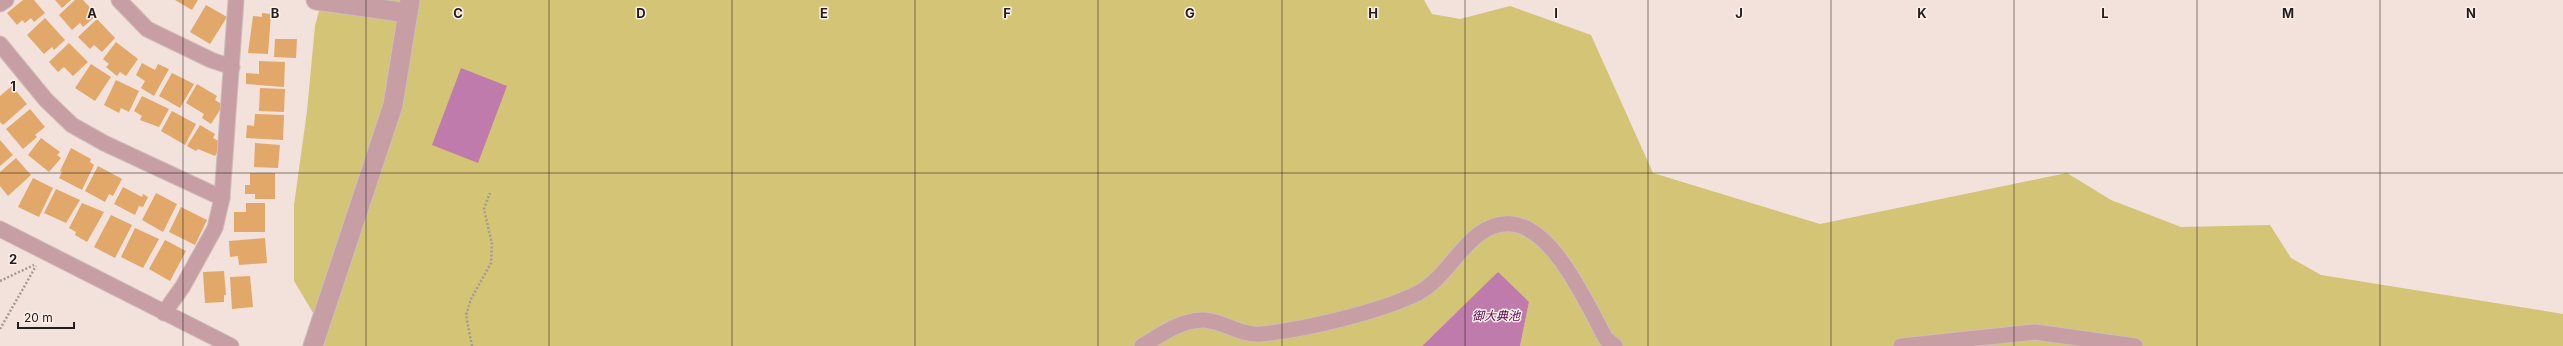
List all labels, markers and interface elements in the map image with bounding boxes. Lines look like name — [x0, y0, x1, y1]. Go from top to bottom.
text: A — [87, 5, 97, 21]
text: B — [271, 5, 280, 21]
text: C — [453, 5, 463, 21]
text: D — [636, 5, 646, 21]
text: E — [820, 5, 828, 21]
text: F — [1003, 5, 1011, 21]
text: G — [1185, 5, 1195, 21]
text: H — [1368, 5, 1378, 21]
text: I — [1554, 5, 1558, 21]
text: J — [1735, 5, 1743, 21]
text: K — [1917, 5, 1927, 21]
text: L — [2101, 5, 2109, 21]
text: M — [2282, 5, 2294, 21]
text: N — [2466, 5, 2476, 21]
text: 1 — [10, 78, 16, 94]
text: 2 — [9, 251, 17, 267]
scale bar — [18, 304, 74, 330]
water label: 御大典池 — [1472, 308, 1521, 323]
text: 20 m — [24, 310, 53, 325]

